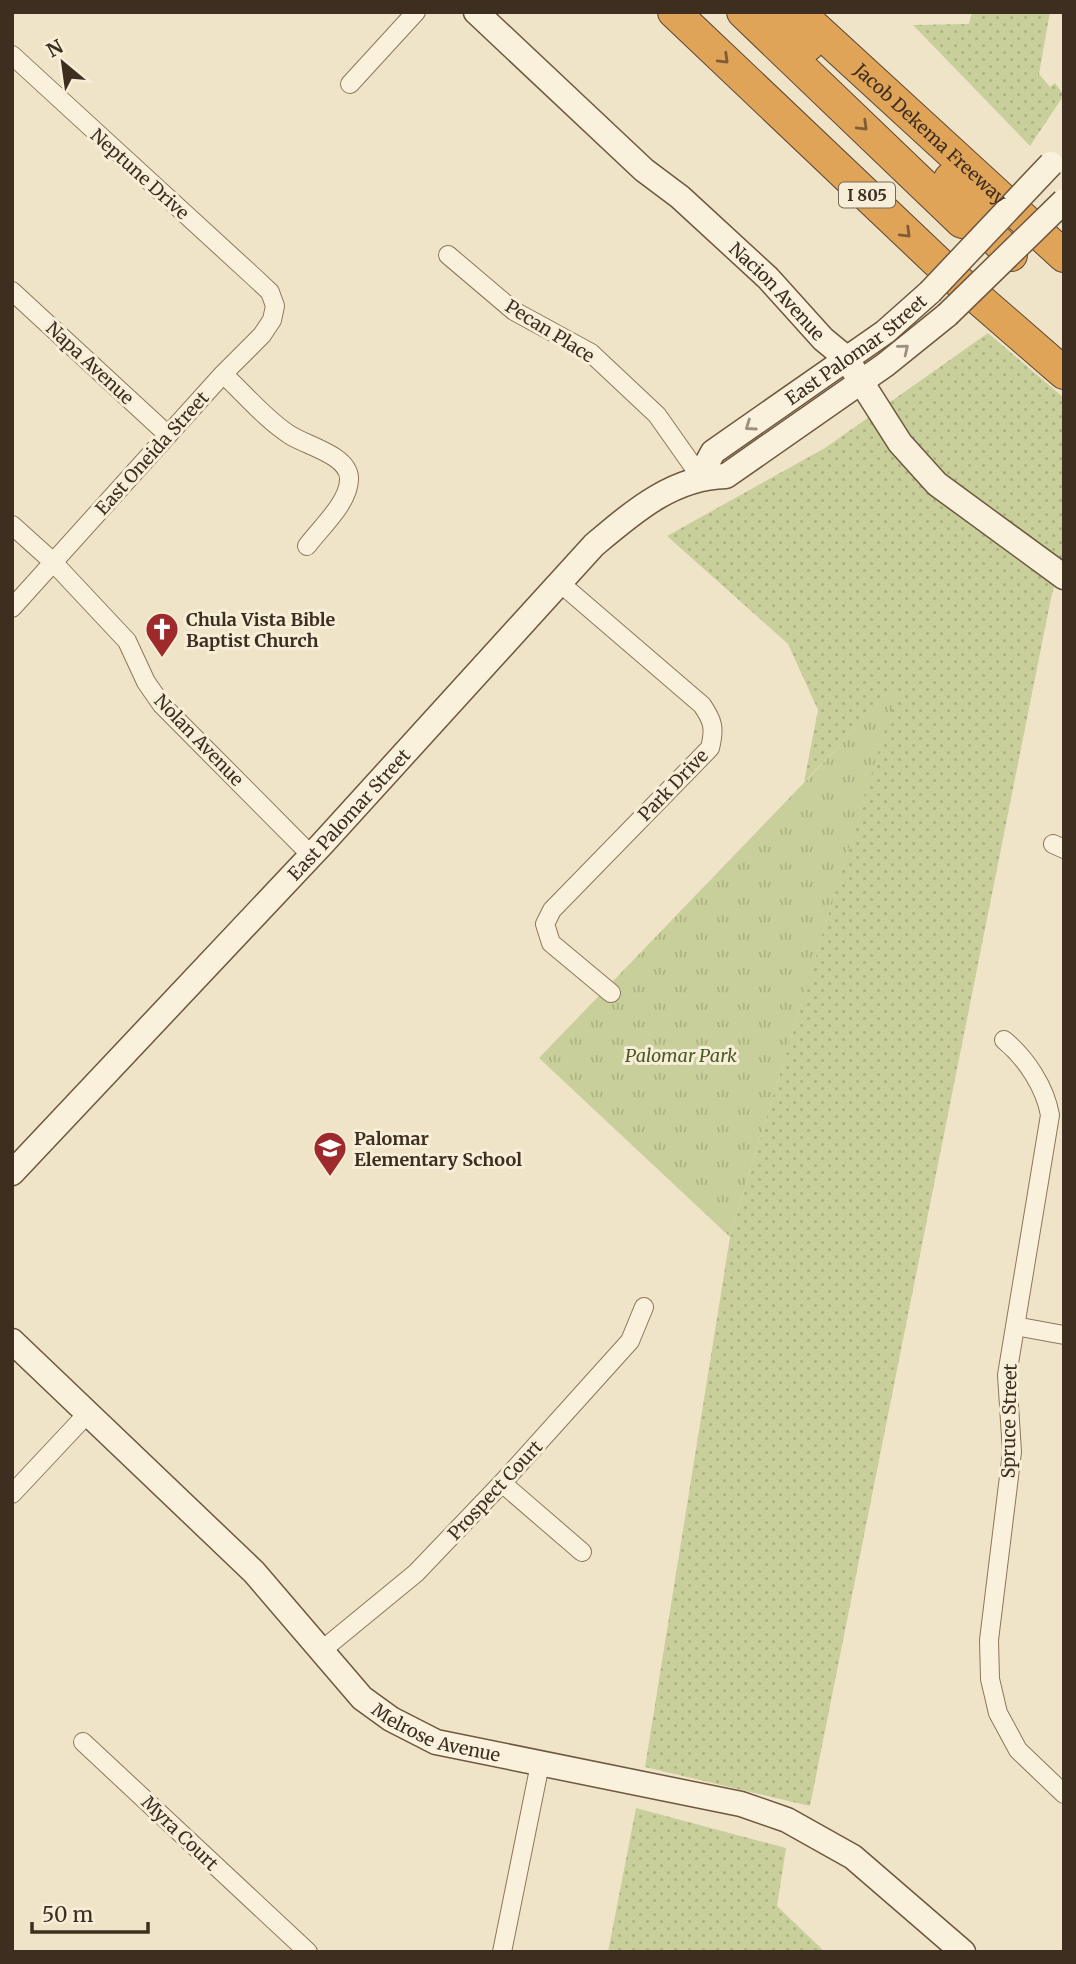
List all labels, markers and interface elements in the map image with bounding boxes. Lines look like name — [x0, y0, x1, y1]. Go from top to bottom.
north arrow — [28, 28, 98, 98]
text: N — [42, 34, 67, 62]
one-way arrow — [716, 51, 729, 64]
street label: Jacob Dekema Freeway — [849, 57, 1012, 210]
one-way arrow — [855, 118, 868, 131]
street label: Neptune Drive — [86, 124, 194, 224]
road number: I 805 — [839, 182, 895, 208]
one-way arrow — [898, 225, 911, 238]
street label: Nacion Avenue — [725, 237, 830, 345]
street label: East Palomar Street — [781, 289, 931, 410]
street label: Pecan Place — [501, 295, 599, 367]
street label: Napa Avenue — [41, 317, 139, 409]
one-way arrow — [897, 345, 909, 358]
street label: East Oneida Street — [90, 386, 214, 520]
one-way arrow — [745, 418, 758, 430]
place label: Chula Vista Bible Baptist Church — [186, 608, 336, 652]
church icon: Chula Vista Bible Baptist Church — [143, 610, 181, 659]
street label: Nolan Avenue — [149, 689, 249, 791]
street label: East Palomar Street — [283, 744, 415, 885]
street label: Park Drive — [633, 744, 713, 826]
park label: Palomar Park — [625, 1044, 737, 1067]
place label: Palomar Elementary School — [354, 1127, 522, 1171]
school or university icon: Palomar Elementary School — [311, 1129, 349, 1178]
street label: Spruce Street — [996, 1363, 1022, 1479]
street label: Prospect Court — [443, 1435, 547, 1545]
street label: Melrose Avenue — [368, 1698, 502, 1766]
street label: Myra Court — [137, 1791, 223, 1875]
scale bar — [32, 1890, 147, 1934]
text: 50 m — [42, 1901, 93, 1928]

